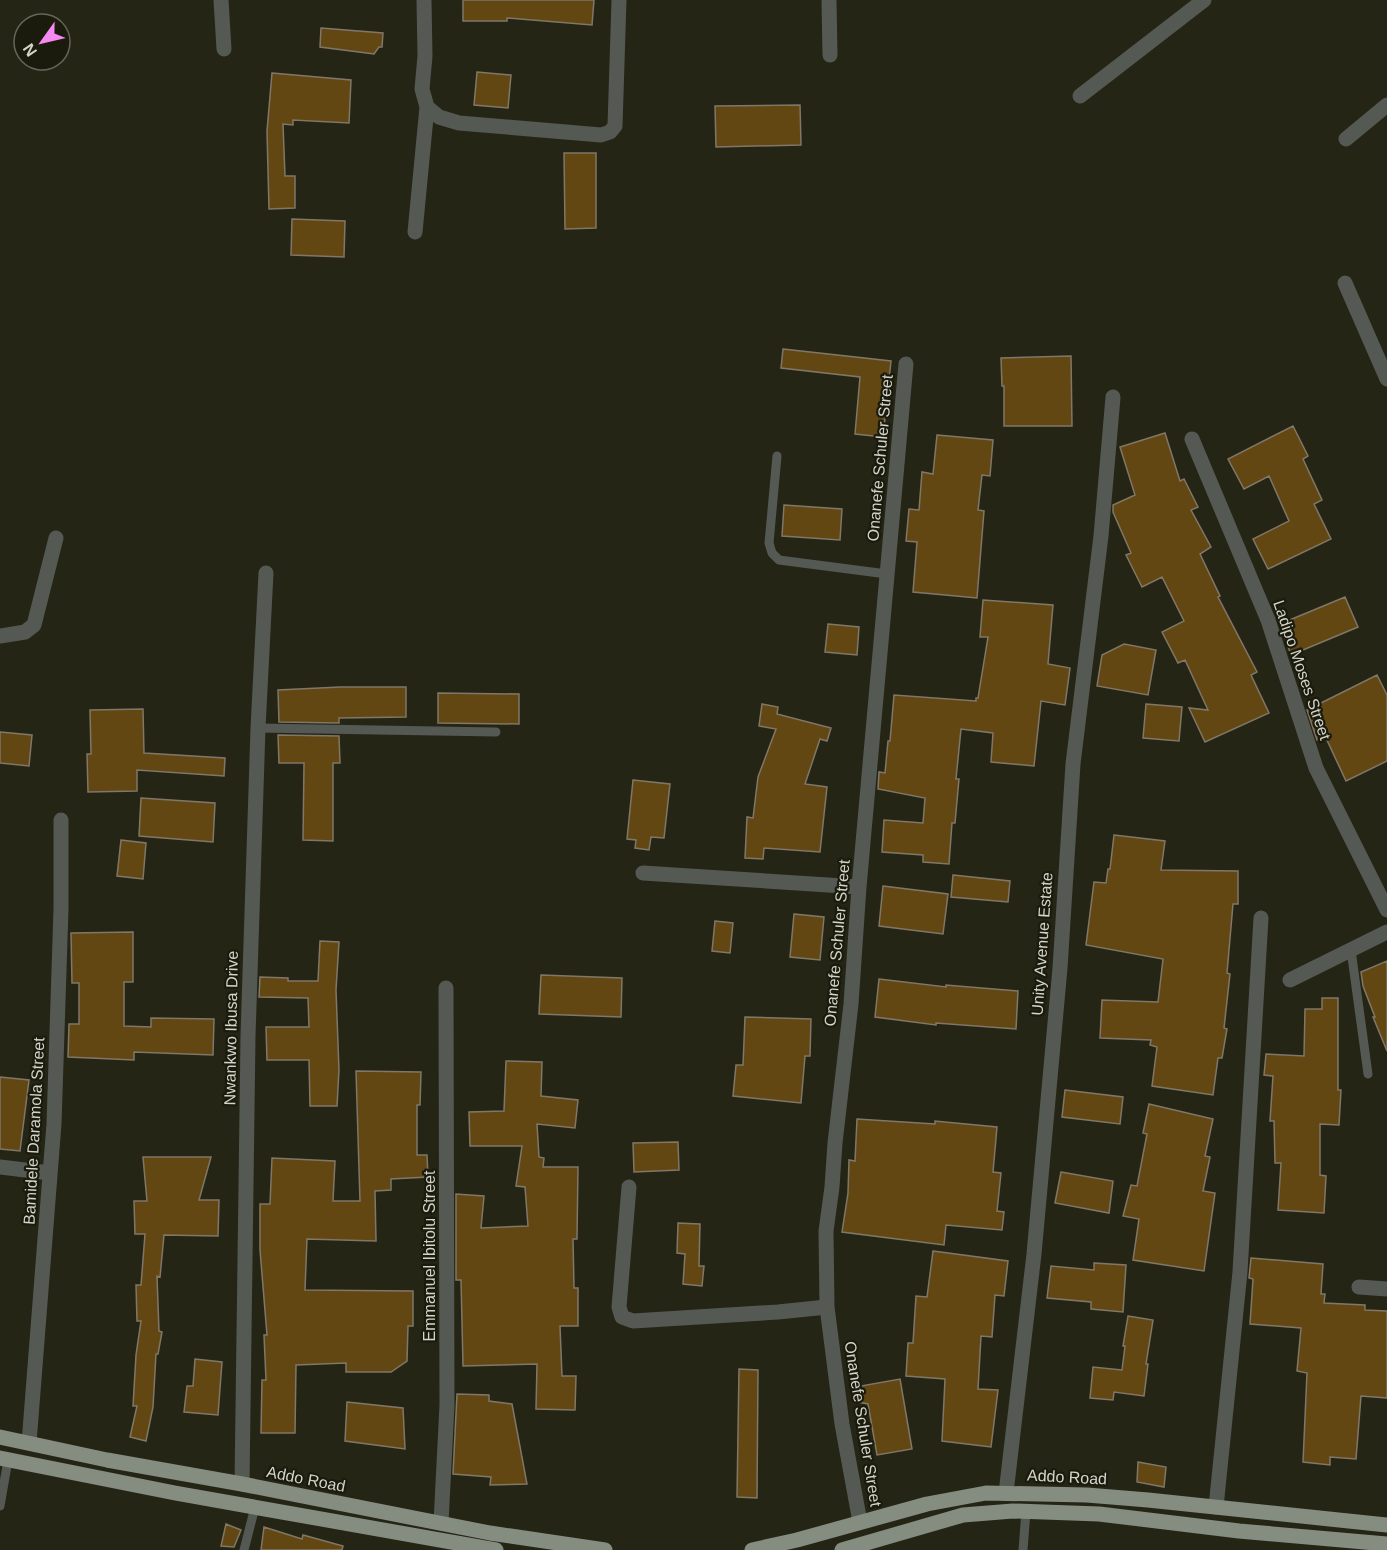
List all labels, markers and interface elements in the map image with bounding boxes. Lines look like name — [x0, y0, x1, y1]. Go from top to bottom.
north arrow — [12, 12, 72, 72]
text: N — [20, 41, 40, 60]
street label: Onanefe Schuler Street — [864, 373, 896, 542]
street label: Ladipo Moses Street — [1270, 598, 1334, 743]
street label: Onanefe Schuler Street — [821, 858, 853, 1027]
street label: Unity Avenue Estate — [1029, 872, 1056, 1016]
street label: Nwankwo Ibusa Drive — [221, 950, 241, 1106]
street label: Bamidele Daramola Street — [21, 1036, 47, 1225]
street label: Emmanuel Ibitolu Street — [421, 1170, 438, 1341]
street label: Onanefe Schuler Street — [842, 1340, 885, 1508]
street label: Addo Road — [265, 1463, 347, 1495]
street label: Addo Road — [1027, 1466, 1107, 1488]

